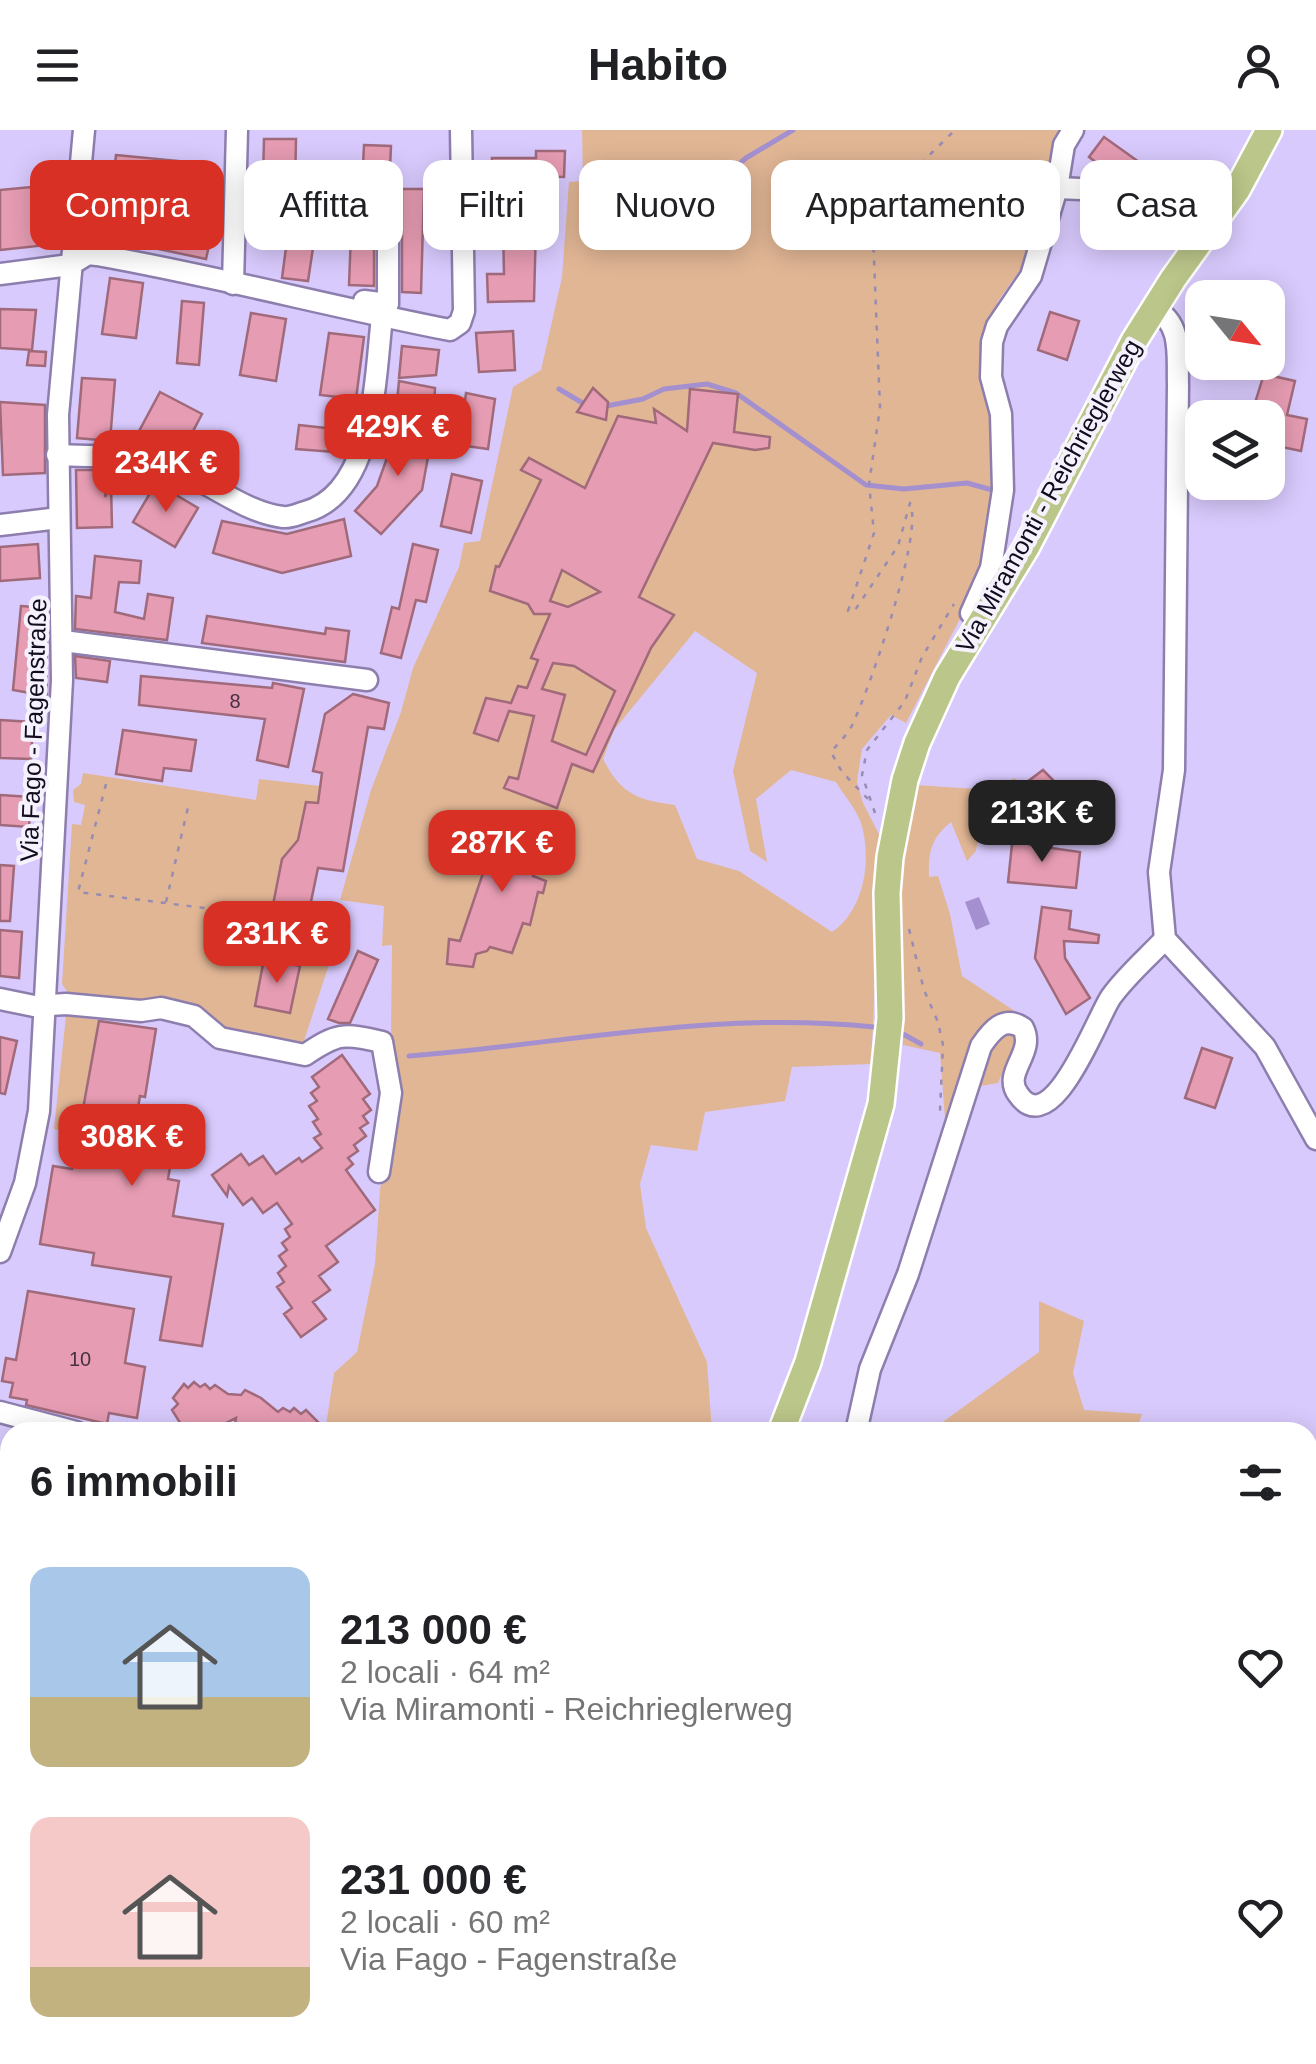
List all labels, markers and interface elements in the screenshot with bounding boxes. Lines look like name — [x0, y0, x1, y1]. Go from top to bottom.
icon: menu — [30, 38, 85, 93]
icon: person — [1231, 38, 1286, 93]
text: Habito — [588, 39, 728, 90]
chip: Compra — [30, 160, 224, 250]
chip: Affitta — [244, 160, 403, 250]
chip: Filtri — [423, 160, 559, 250]
chip: Nuovo — [579, 160, 751, 250]
chip: Appartamento — [771, 160, 1060, 250]
chip: Casa — [1080, 160, 1232, 250]
north arrow — [1185, 280, 1285, 380]
map controls — [1185, 280, 1285, 500]
street label: Via Miramonti - Reichrieglerweg — [950, 334, 1146, 658]
pin: 429K € — [317, 394, 479, 479]
button: layers — [1185, 400, 1285, 500]
text: 429K € — [346, 408, 450, 444]
pin: 234K € — [85, 430, 247, 515]
text: 234K € — [114, 444, 218, 480]
street label: Via Fago - Fagenstraße — [14, 598, 52, 862]
house number: 8 — [229, 690, 241, 712]
pin: 213K € — [961, 780, 1123, 865]
text: 213K € — [990, 794, 1094, 830]
pin: 287K € — [421, 810, 583, 895]
text: 287K € — [450, 824, 554, 860]
pin: 231K € — [196, 901, 358, 986]
text: 231K € — [225, 915, 329, 951]
pin: 308K € — [51, 1104, 213, 1189]
text: 308K € — [80, 1118, 184, 1154]
house number: 10 — [69, 1348, 91, 1370]
icon: filters — [1233, 1455, 1288, 1510]
text: 6 immobili — [30, 1458, 238, 1505]
text: 213 000 € — [340, 1606, 527, 1653]
icon: home — [110, 1607, 230, 1727]
icon: heart — [1233, 1640, 1288, 1695]
text: 2 locali · 64 m² — [340, 1654, 550, 1690]
text: Via Miramonti - Reichrieglerweg — [340, 1691, 793, 1727]
text: 231 000 € — [340, 1856, 527, 1903]
icon: home — [110, 1857, 230, 1977]
icon: heart — [1233, 1890, 1288, 1945]
text: 2 locali · 60 m² — [340, 1904, 550, 1940]
text: Via Fago - Fagenstraße — [340, 1941, 677, 1977]

